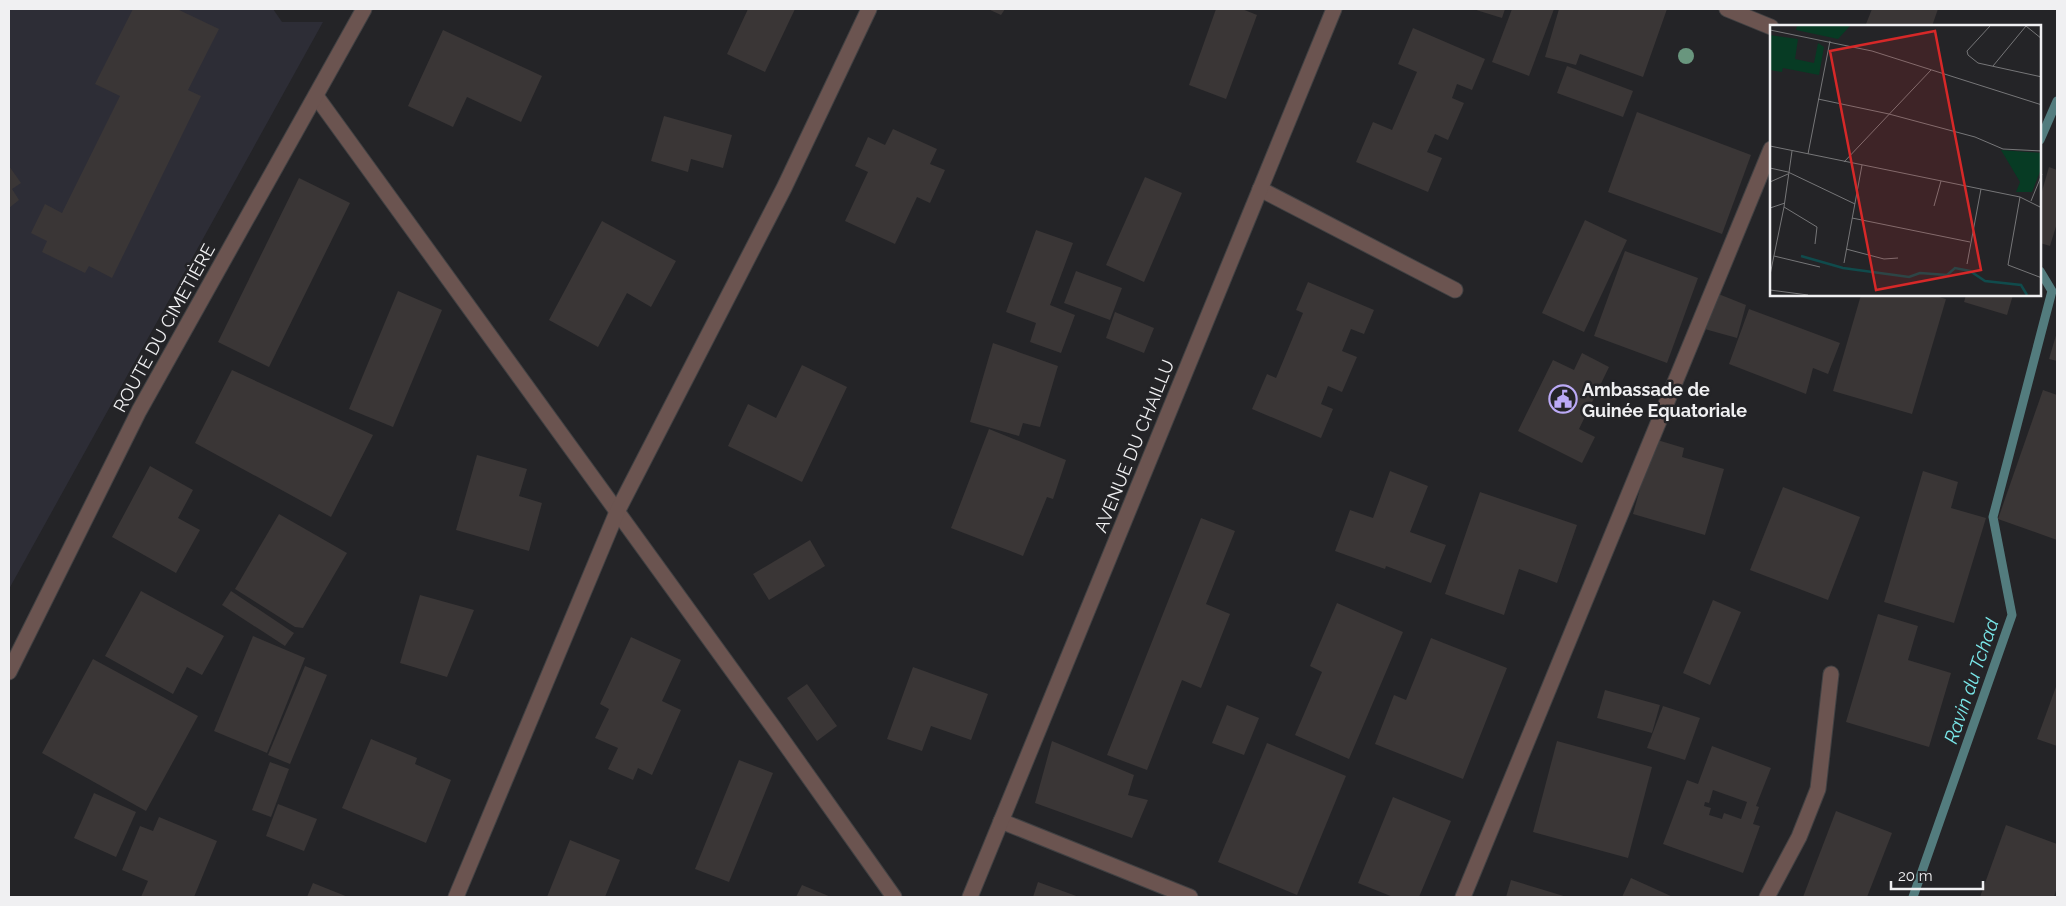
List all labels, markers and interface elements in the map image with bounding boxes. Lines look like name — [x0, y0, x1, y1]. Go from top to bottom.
inset map — [1770, 25, 2041, 296]
street label: ROUTE DU CIMETIÈRE — [108, 240, 219, 416]
street label: AVENUE DU CHAILLU — [1090, 356, 1178, 536]
place label: Ambassade de Guinée Equatoriale — [1582, 379, 1747, 421]
public building icon: Ambassade de Guinée Equatoriale — [1548, 384, 1578, 414]
water label: Ravin du Tchad — [1939, 615, 2003, 746]
scale bar — [1891, 858, 1984, 890]
text: 20 m — [1898, 867, 1933, 885]

